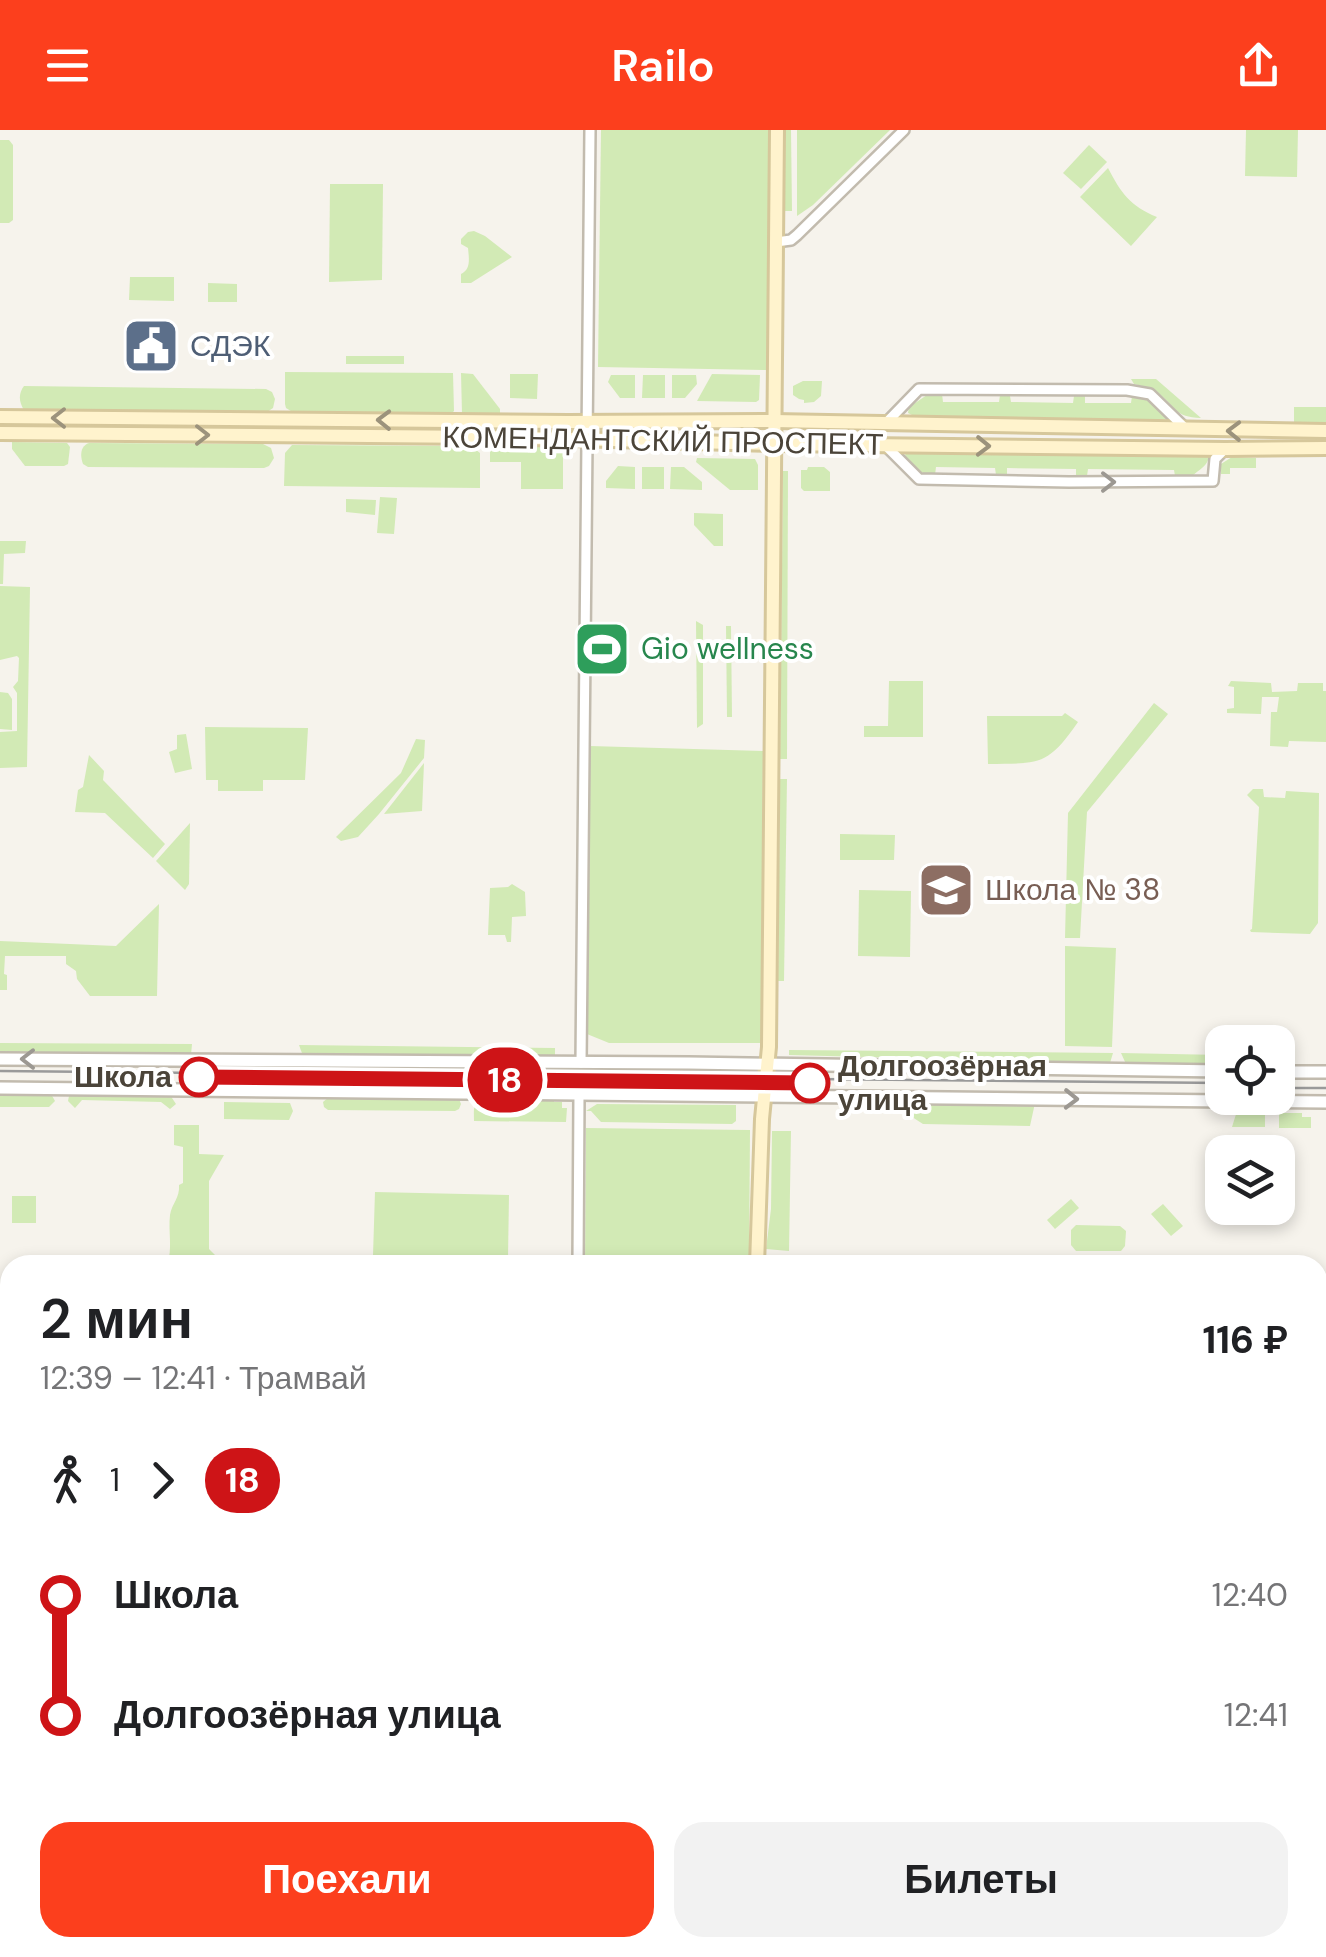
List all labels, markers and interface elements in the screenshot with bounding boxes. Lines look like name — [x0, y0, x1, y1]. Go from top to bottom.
text: Railo — [611, 36, 715, 95]
icon: menu — [40, 38, 95, 93]
icon: share — [1231, 38, 1286, 93]
public building icon: СДЭК — [121, 316, 181, 376]
place label: СДЭК — [190, 326, 271, 365]
one-way arrow — [50, 407, 66, 429]
one-way arrow — [375, 409, 390, 431]
street label: КОМЕНДАНТСКИЙ ПРОСПЕКТ — [442, 417, 884, 464]
one-way arrow — [1225, 420, 1240, 442]
one-way arrow — [195, 424, 211, 445]
one-way arrow — [975, 436, 991, 457]
one-way arrow — [1102, 471, 1117, 493]
sports icon: Gio wellness — [572, 619, 632, 679]
place label: Gio wellness — [641, 629, 814, 668]
school or university icon: Школа № 38 — [916, 860, 976, 920]
place label: Школа № 38 — [985, 870, 1160, 909]
map controls — [1205, 1025, 1295, 1225]
button: locate — [1205, 1025, 1295, 1115]
place label: Долгоозёрная улица — [838, 1046, 1047, 1119]
one-way arrow — [20, 1048, 36, 1070]
line badge: 18 — [460, 1048, 550, 1112]
place label: Школа — [74, 1057, 172, 1096]
text: 18 — [488, 1057, 522, 1103]
marker: Школа — [180, 1058, 218, 1096]
marker: Долгоозёрная улица — [791, 1064, 829, 1102]
one-way arrow — [1064, 1088, 1079, 1110]
button: layers — [1205, 1135, 1295, 1225]
text: 2 мин — [40, 1283, 193, 1355]
text: 116 ₽ — [1202, 1315, 1288, 1365]
text: 12:39 – 12:41 · Трамвай — [40, 1357, 367, 1399]
icon: walk — [40, 1453, 95, 1508]
icon: forward — [135, 1453, 190, 1508]
text: 18 — [225, 1457, 260, 1503]
text: 1 — [110, 1459, 120, 1501]
text: Школа — [114, 1570, 238, 1620]
text: 12:40 — [1212, 1574, 1288, 1616]
text: Долгоозёрная улица — [114, 1690, 501, 1740]
text: 12:41 — [1224, 1694, 1288, 1736]
button: Поехали — [40, 1822, 654, 1937]
button: Билеты — [674, 1822, 1288, 1937]

